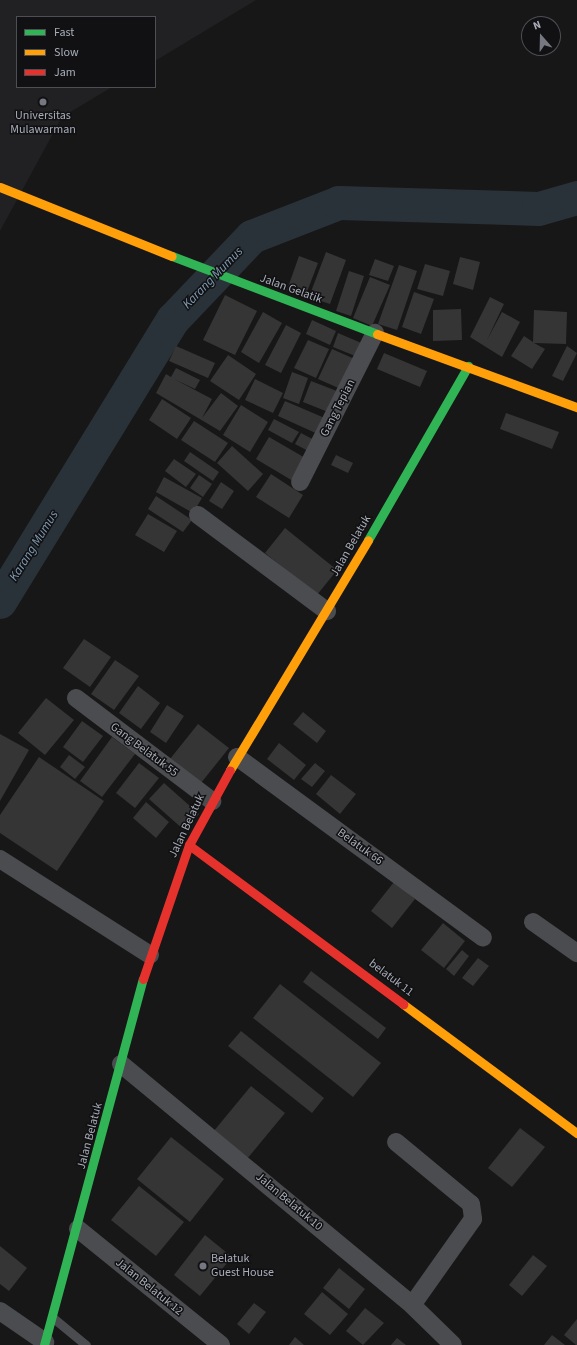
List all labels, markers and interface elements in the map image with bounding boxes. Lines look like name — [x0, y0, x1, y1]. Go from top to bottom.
legend — [16, 16, 156, 88]
north arrow — [521, 16, 561, 56]
text: N — [531, 17, 543, 33]
text: Fast — [54, 24, 74, 41]
text: Slow — [54, 44, 79, 61]
text: Jam — [54, 64, 76, 81]
marker: Universitas Mulawarman — [38, 97, 48, 107]
place label: Universitas Mulawarman — [10, 109, 76, 137]
water label: Karang Mumus — [180, 244, 246, 312]
street label: Jalan Gelatik — [258, 271, 324, 307]
street label: Gang Tepian — [317, 377, 359, 439]
water label: Karang Mumus — [6, 508, 62, 584]
street label: Jalan Belatuk — [328, 513, 374, 579]
street label: Gang Belatuk 55 — [107, 720, 181, 780]
street label: Jalan Belatuk — [166, 792, 208, 860]
street label: Belatuk 66 — [334, 826, 386, 868]
street label: belatuk 11 — [366, 956, 416, 1000]
street label: Jalan Belatuk — [74, 1101, 106, 1171]
street label: Jalan Belatuk 10 — [253, 1170, 325, 1234]
place label: Belatuk Guest House — [211, 1252, 274, 1280]
street label: Jalan Belatuk 12 — [112, 1255, 186, 1319]
marker: Belatuk Guest House — [198, 1261, 208, 1271]

